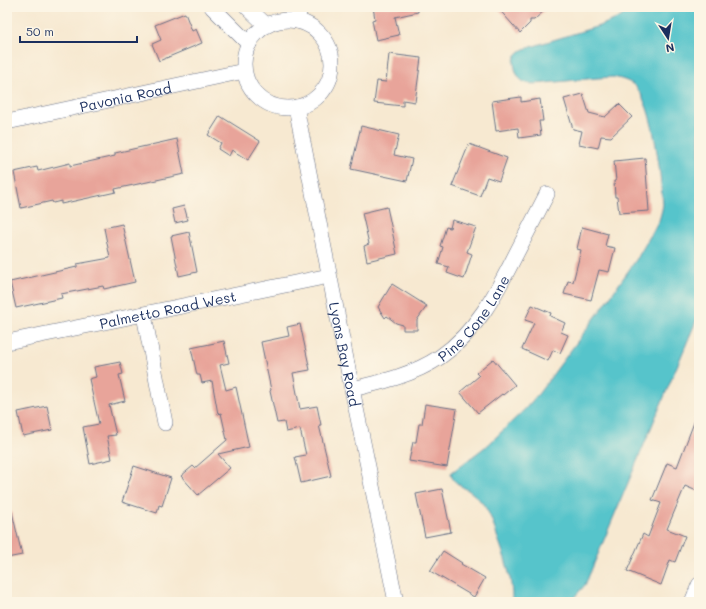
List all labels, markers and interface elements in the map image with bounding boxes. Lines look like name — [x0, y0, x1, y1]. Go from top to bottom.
scale bar — [20, 18, 137, 44]
north arrow — [648, 18, 688, 58]
text: 50 m — [26, 23, 54, 39]
text: N — [665, 40, 676, 56]
street label: Pavonia Road — [78, 77, 173, 116]
street label: Pine Cone Lane — [434, 272, 513, 365]
street label: Palmetto Road West — [98, 286, 238, 332]
street label: Lyons Bay Road — [325, 300, 365, 408]

